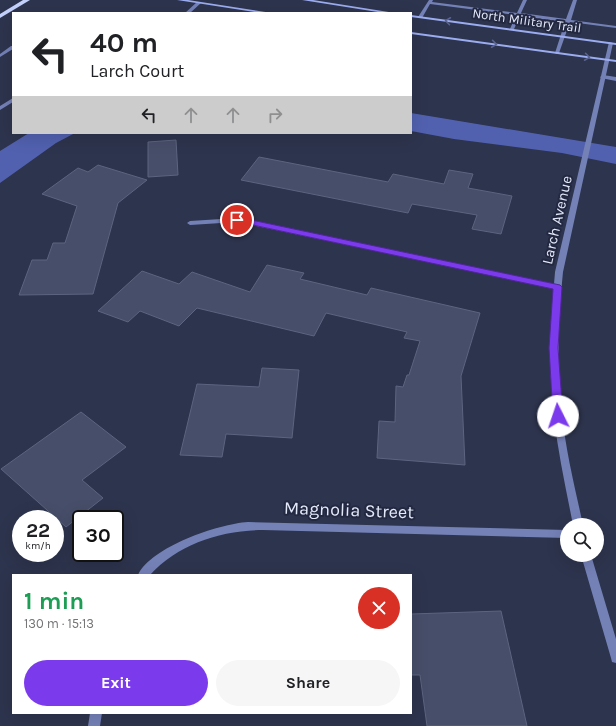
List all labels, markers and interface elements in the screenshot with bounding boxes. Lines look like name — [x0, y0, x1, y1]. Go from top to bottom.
street label: North Military Trail — [472, 5, 582, 36]
one-way arrow — [445, 17, 451, 26]
text: 40 m — [90, 26, 158, 59]
icon: left — [24, 28, 76, 80]
one-way arrow — [491, 39, 497, 48]
one-way arrow — [584, 52, 590, 61]
text: Larch Court — [90, 60, 184, 82]
icon: left — [138, 104, 160, 126]
icon: ahead — [180, 104, 202, 126]
icon: ahead — [222, 104, 244, 126]
icon: right — [264, 104, 286, 126]
street label: Larch Avenue — [538, 174, 576, 266]
pin — [220, 203, 254, 237]
icon: arrive — [226, 209, 248, 231]
position arrow — [537, 395, 579, 437]
street label: Magnolia Street — [284, 497, 415, 523]
speed limit sign: 30 — [72, 510, 124, 562]
map controls — [560, 518, 604, 562]
button: search — [560, 518, 604, 562]
text: 22 — [26, 519, 50, 542]
text: km/h — [25, 540, 51, 552]
text: 1 min — [24, 587, 84, 615]
button: close — [358, 587, 400, 629]
text: 130 m · 15:13 — [24, 616, 94, 631]
button: Exit — [24, 660, 208, 706]
button: Share — [216, 660, 400, 706]

